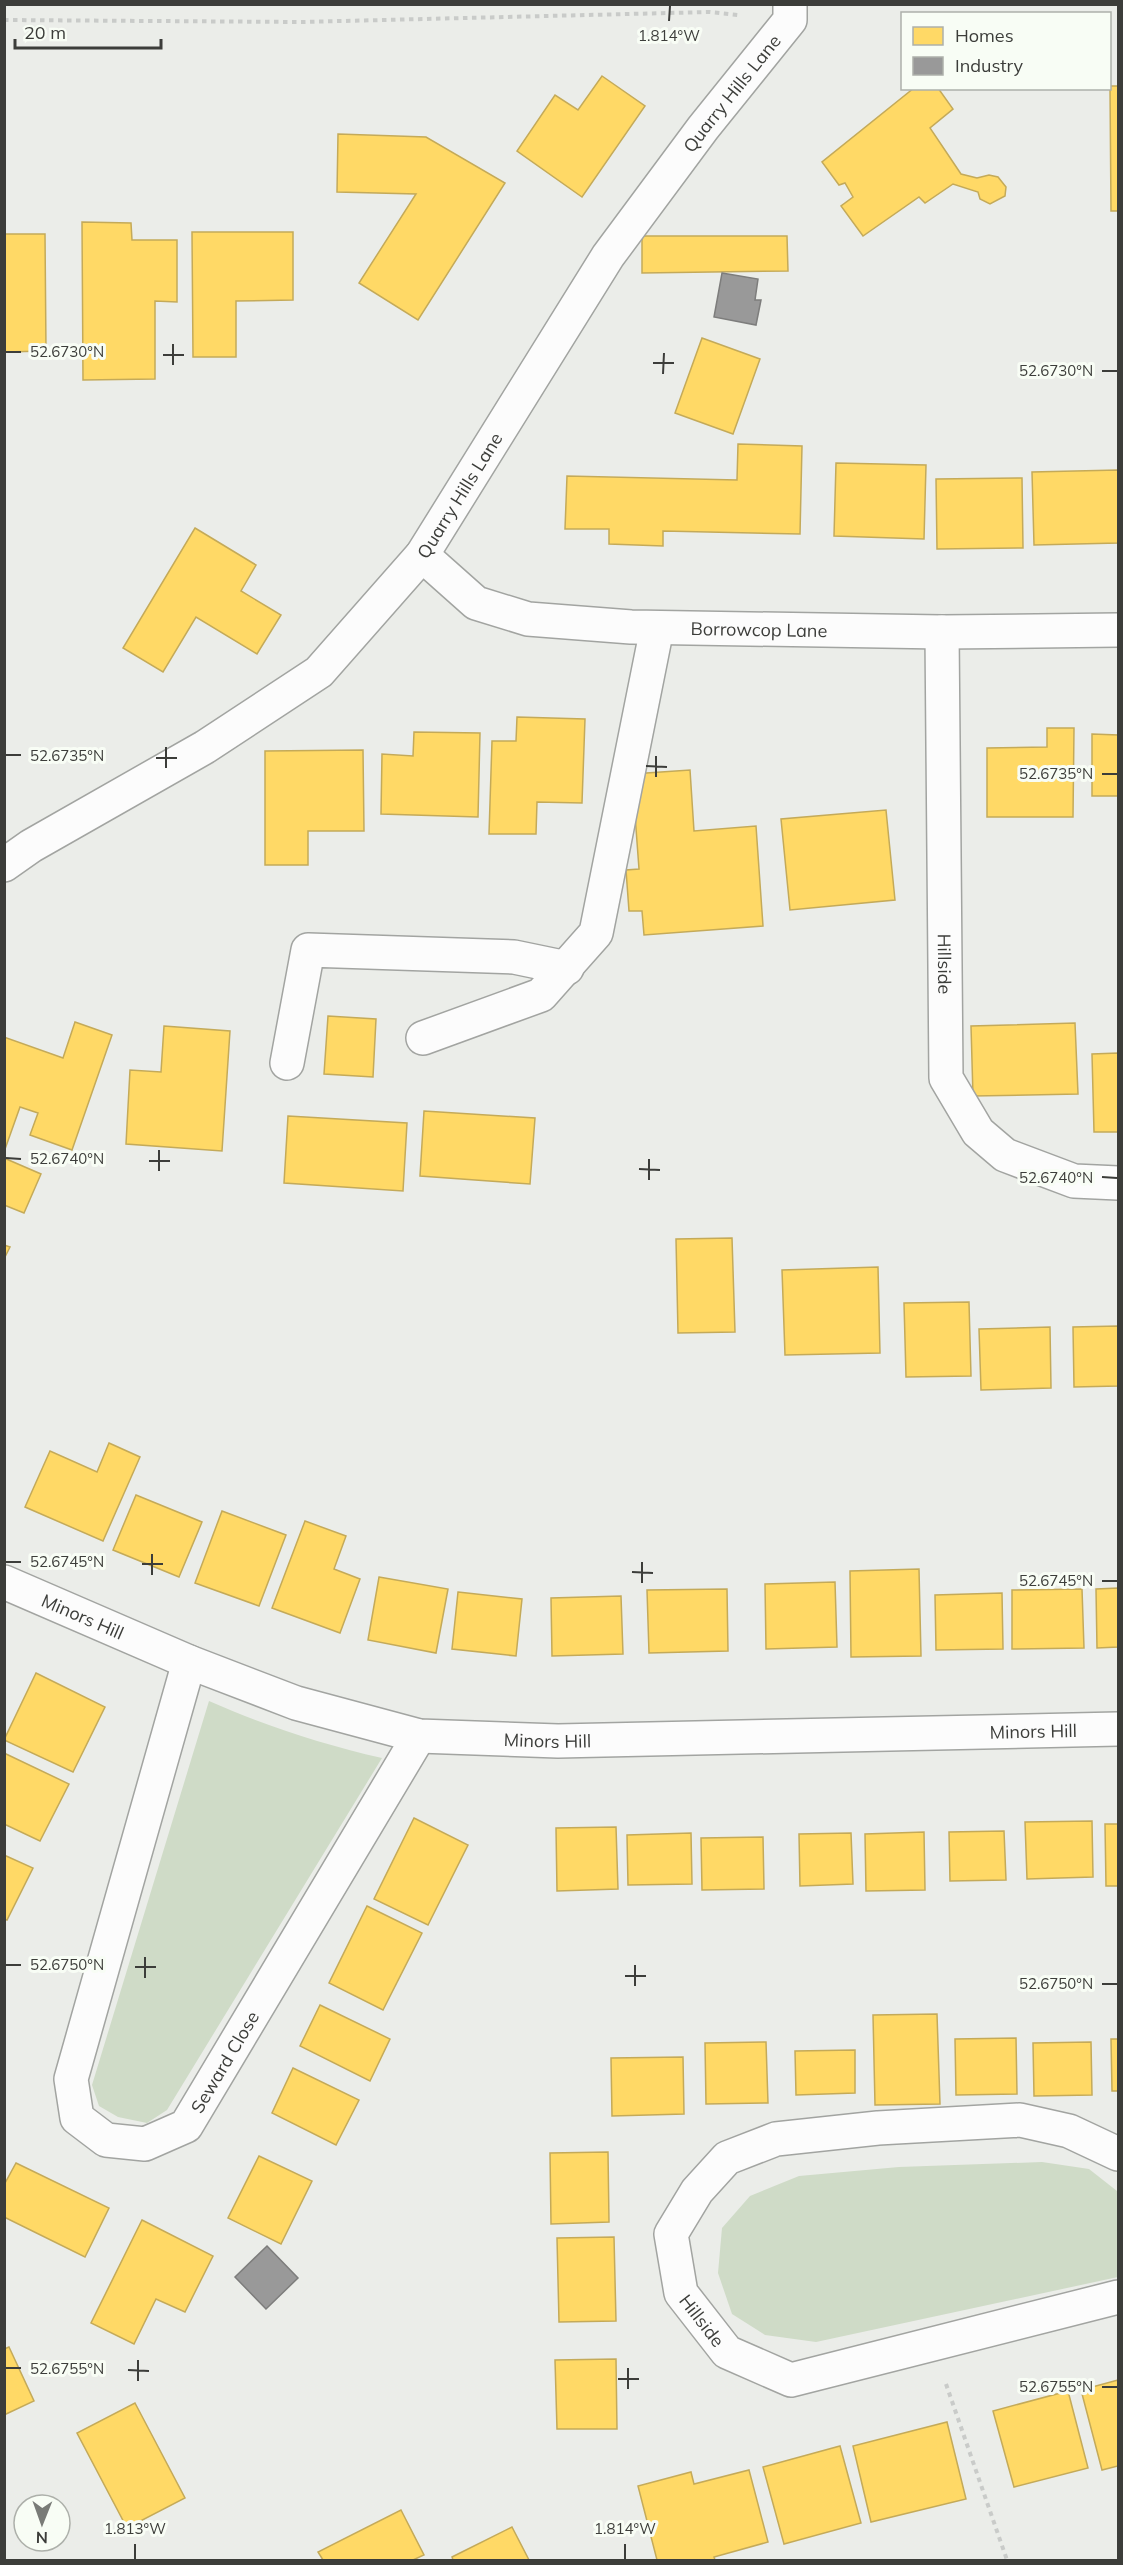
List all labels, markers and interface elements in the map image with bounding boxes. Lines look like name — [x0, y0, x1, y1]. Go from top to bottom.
scale bar — [15, 12, 160, 50]
legend — [901, 12, 1111, 90]
text: 20 m — [24, 21, 66, 44]
text: Homes — [955, 24, 1014, 47]
text: 1.814°W — [638, 26, 700, 45]
street label: Quarry Hills Lane — [678, 30, 785, 157]
text: Industry — [955, 54, 1024, 77]
text: 52.6730°N — [30, 342, 104, 361]
text: 52.6730°N — [1019, 361, 1093, 380]
street label: Quarry Hills Lane — [411, 428, 507, 563]
street label: Borrowcop Lane — [690, 616, 828, 642]
text: 52.6735°N — [30, 746, 104, 765]
text: 52.6735°N — [1019, 764, 1093, 783]
street label: Hillside — [933, 934, 957, 994]
text: 52.6740°N — [30, 1149, 104, 1168]
text: 52.6740°N — [1019, 1168, 1093, 1187]
text: 52.6745°N — [30, 1552, 104, 1571]
text: 52.6745°N — [1019, 1571, 1093, 1590]
street label: Minors Hill — [38, 1588, 128, 1644]
street label: Minors Hill — [989, 1718, 1077, 1743]
street label: Minors Hill — [503, 1728, 591, 1753]
text: 52.6750°N — [30, 1955, 104, 1974]
text: 52.6750°N — [1019, 1974, 1093, 1993]
street label: Seward Close — [185, 2007, 264, 2117]
street label: Hillside — [675, 2289, 730, 2351]
text: 52.6755°N — [30, 2359, 104, 2378]
text: 52.6755°N — [1019, 2377, 1093, 2396]
north arrow — [12, 2493, 72, 2553]
text: 1.813°W — [104, 2519, 166, 2538]
text: 1.814°W — [594, 2519, 656, 2538]
text: N — [36, 2528, 48, 2548]

